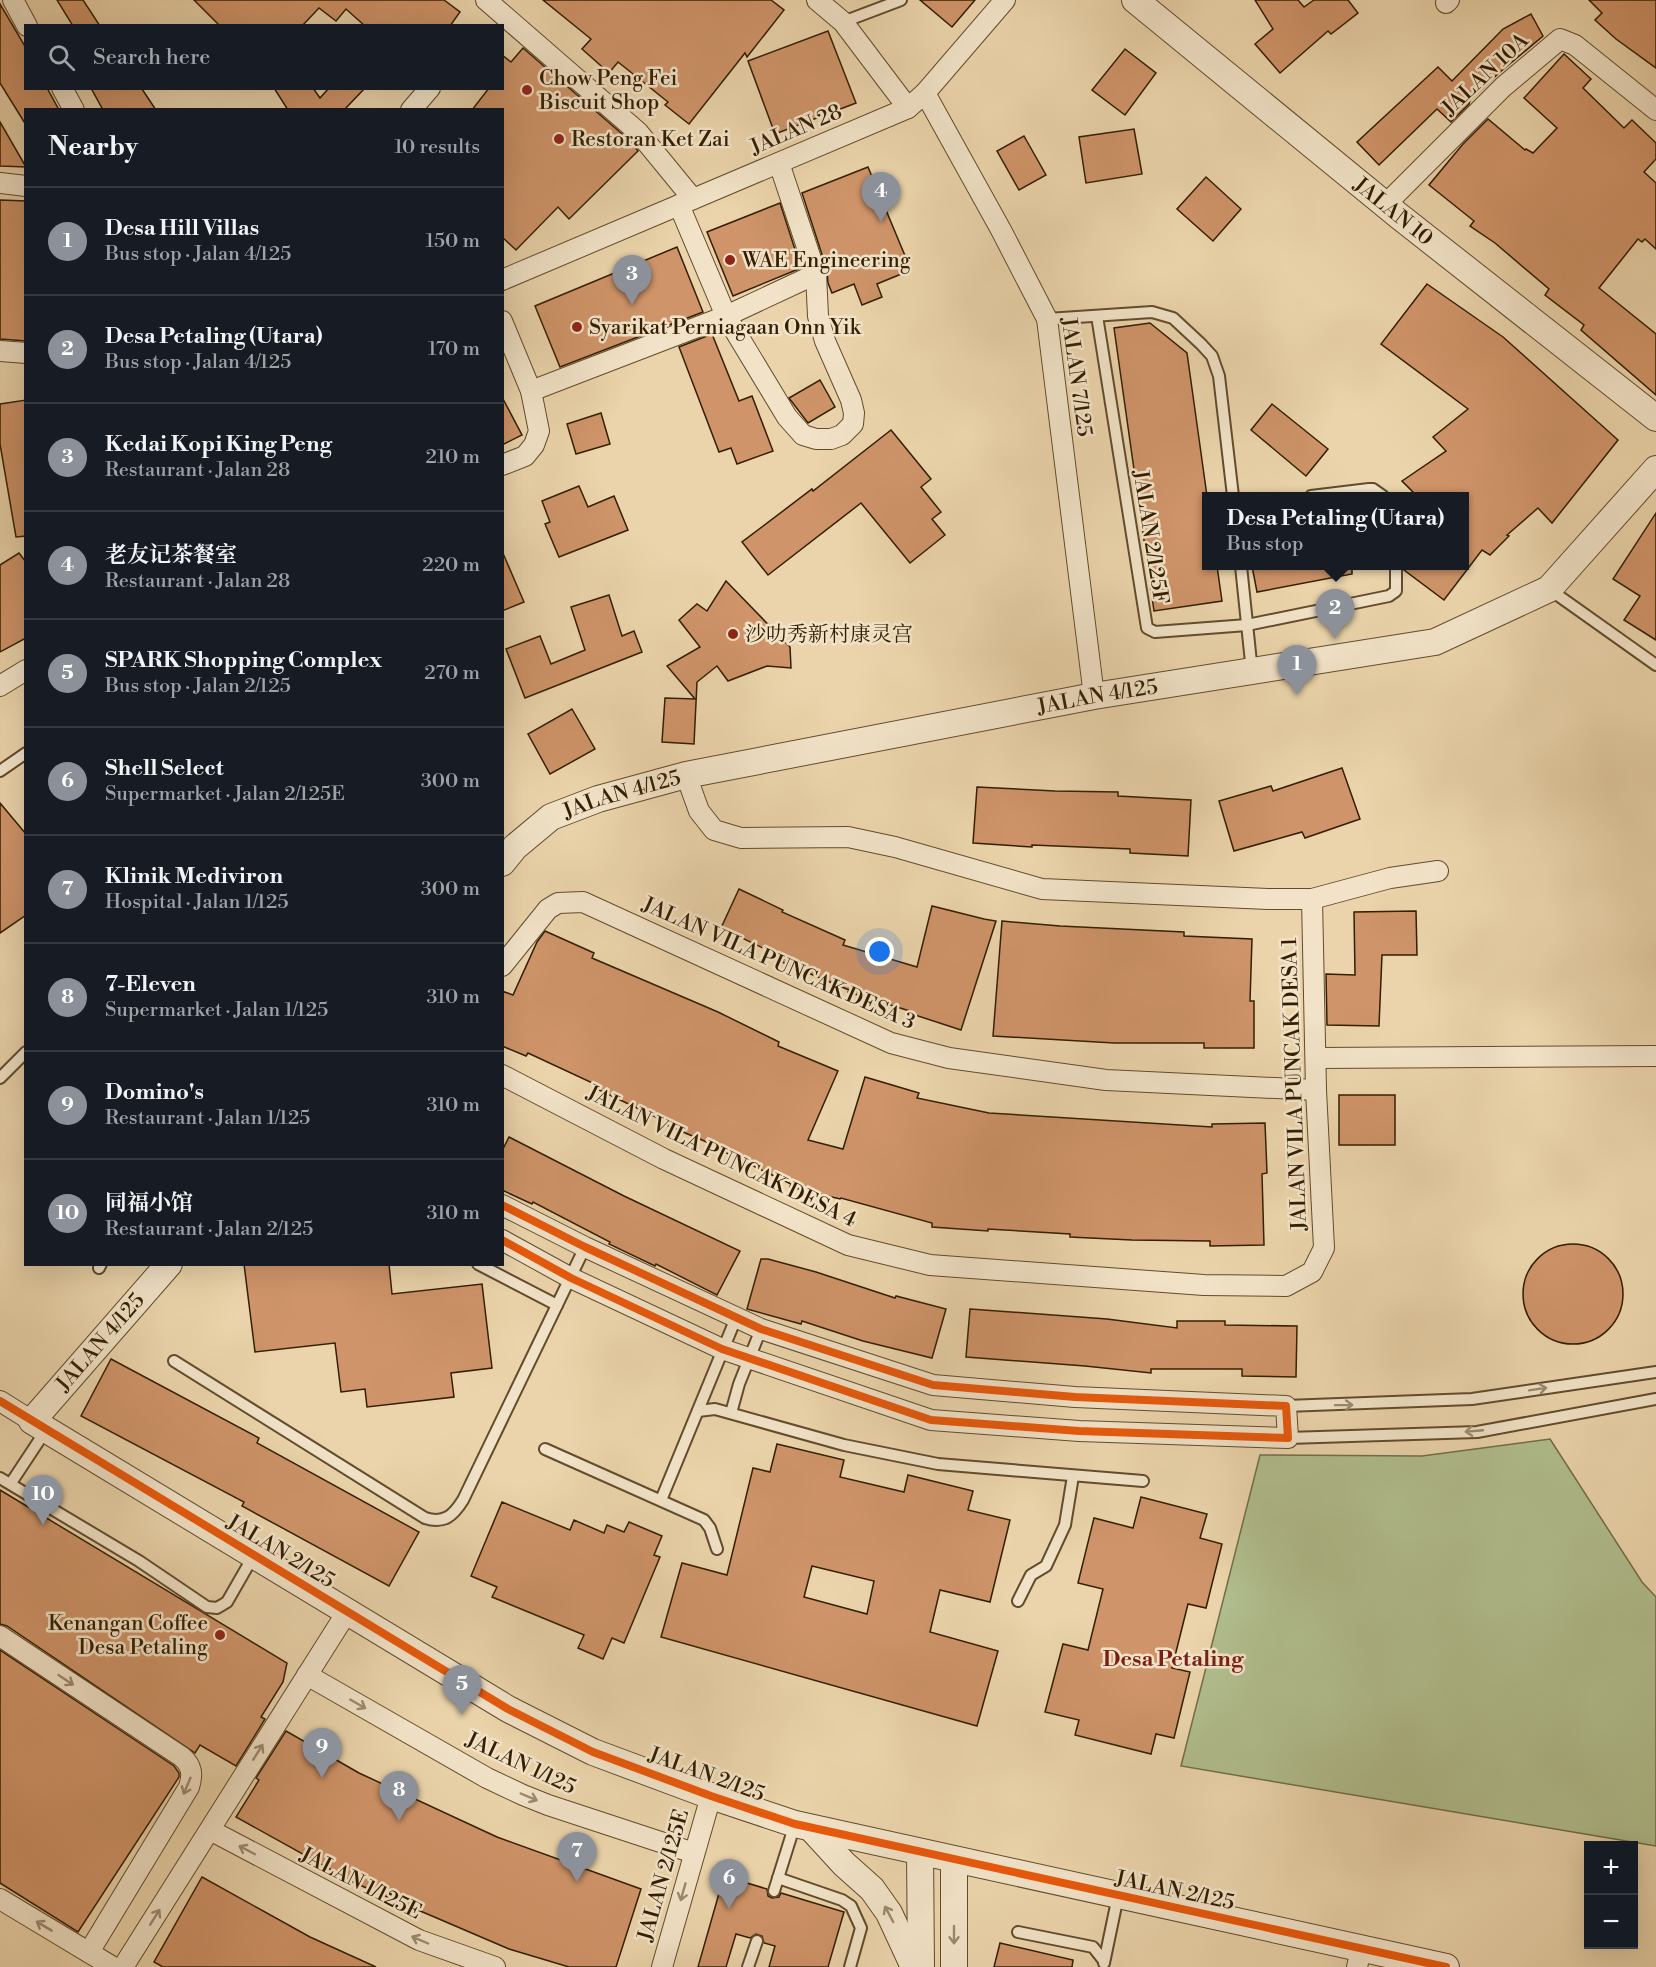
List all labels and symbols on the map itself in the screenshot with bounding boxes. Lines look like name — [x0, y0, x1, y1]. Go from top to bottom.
street label: JALAN 10A — [1436, 28, 1535, 122]
place label: Chow Peng Fei Biscuit Shop — [538, 66, 677, 116]
marker: Chow Peng Fei Biscuit Shop — [520, 83, 534, 97]
street label: JALAN 28 — [746, 99, 846, 161]
place label: Restoran Ket Zai — [571, 127, 730, 153]
marker: Restoran Ket Zai — [552, 132, 566, 146]
pin: 4 — [862, 172, 900, 222]
street label: JALAN 10 — [1347, 172, 1438, 252]
place label: WAE Engineering — [741, 248, 911, 274]
marker: WAE Engineering — [723, 253, 737, 267]
pin: 3 — [612, 256, 652, 305]
place label: Syarikat Perniagaan Onn Yik — [589, 315, 862, 341]
street label: JALAN 7/125 — [1055, 315, 1097, 438]
marker: Syarikat Perniagaan Onn Yik — [570, 320, 584, 334]
street label: JALAN 2/125F — [1126, 467, 1173, 606]
pin: 2 — [1316, 590, 1354, 639]
place label: 沙叻秀新村康灵宫 — [745, 622, 913, 648]
marker: 沙叻秀新村康灵宫 — [726, 627, 740, 641]
pin: 1 — [1278, 646, 1316, 695]
street label: JALAN 4/125 — [1034, 674, 1160, 721]
street label: JALAN 4/125 — [558, 765, 684, 826]
street label: JALAN VILA PUNCAK DESA 3 — [637, 891, 919, 1036]
your location — [865, 937, 894, 966]
street label: JALAN VILA PUNCAK DESA 1 — [1277, 937, 1313, 1232]
street label: JALAN VILA PUNCAK DESA 4 — [582, 1080, 861, 1234]
street label: JALAN 4/125 — [50, 1288, 151, 1398]
one-way arrow — [1528, 1384, 1548, 1395]
one-way arrow — [1334, 1399, 1354, 1411]
one-way arrow — [1465, 1426, 1485, 1437]
pin: 10 — [24, 1476, 63, 1525]
street label: JALAN 2/125 — [221, 1509, 339, 1594]
place label: Kenangan Coffee Desa Petaling — [48, 1611, 208, 1661]
marker: Kenangan Coffee Desa Petaling — [213, 1628, 227, 1642]
district label: Desa Petaling — [1103, 1646, 1244, 1673]
pin: 5 — [442, 1666, 482, 1715]
one-way arrow — [57, 1674, 74, 1686]
one-way arrow — [349, 1698, 366, 1710]
street label: JALAN 1/125 — [461, 1727, 580, 1801]
pin: 9 — [302, 1728, 342, 1778]
street label: JALAN 2/125 — [644, 1742, 768, 1808]
one-way arrow — [252, 1744, 265, 1761]
pin: 8 — [380, 1772, 418, 1821]
one-way arrow — [181, 1776, 192, 1794]
one-way arrow — [519, 1792, 538, 1803]
street label: JALAN 2/125E — [632, 1806, 695, 1945]
pin: 7 — [558, 1832, 596, 1882]
street label: JALAN 1/125E — [295, 1842, 426, 1926]
one-way arrow — [239, 1844, 256, 1856]
pin: 6 — [710, 1860, 748, 1909]
street label: JALAN 2/125 — [1112, 1865, 1237, 1916]
one-way arrow — [677, 1882, 688, 1901]
one-way arrow — [883, 1906, 894, 1924]
one-way arrow — [148, 1909, 161, 1926]
one-way arrow — [36, 1919, 53, 1931]
one-way arrow — [948, 1924, 960, 1944]
one-way arrow — [412, 1934, 430, 1945]

